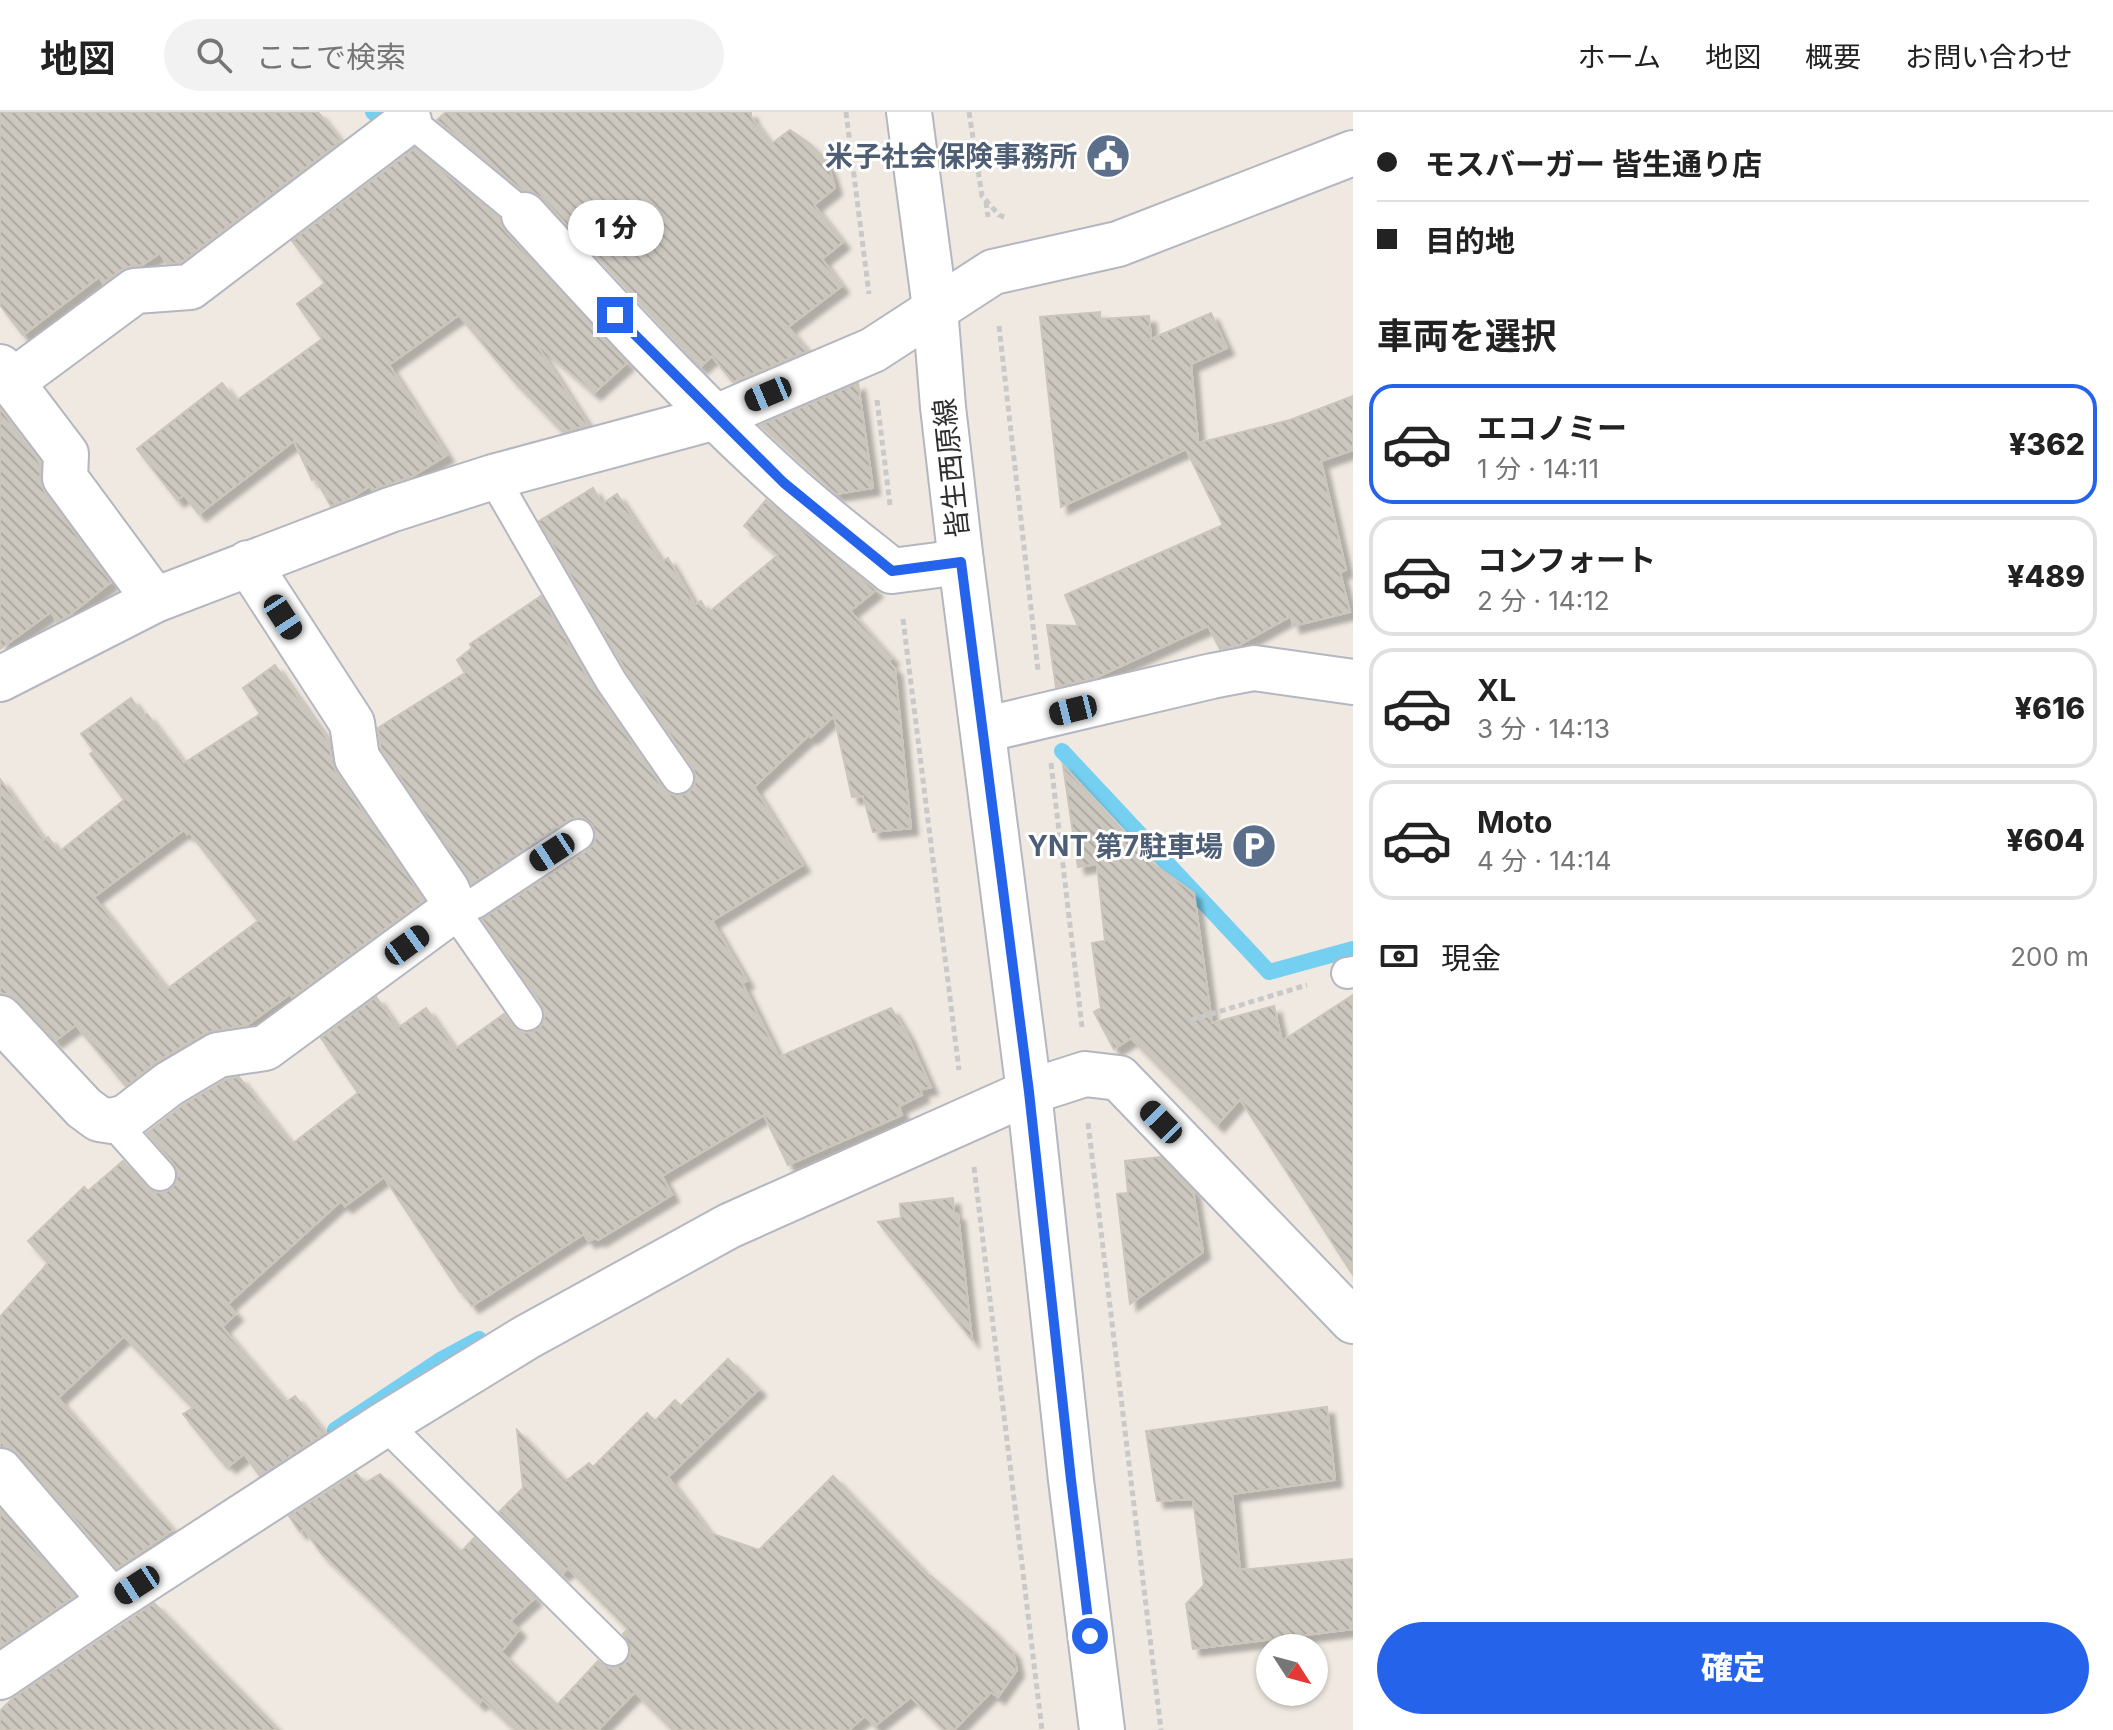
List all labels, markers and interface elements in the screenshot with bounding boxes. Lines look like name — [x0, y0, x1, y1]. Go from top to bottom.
search box — [164, 19, 724, 91]
icon: search — [192, 33, 236, 77]
text: 地図 — [40, 35, 116, 81]
text: ここで検索 — [256, 39, 406, 75]
text: ホーム — [1578, 40, 1661, 74]
text: 地図 — [1705, 40, 1761, 74]
text: 概要 — [1805, 40, 1861, 74]
text: お問い合わせ — [1905, 40, 2073, 74]
public building icon: 米子社会保険事務所 — [1084, 132, 1132, 180]
place label: 米子社会保険事務所 — [825, 139, 1077, 173]
text: モスバーガー 皆生通り店 — [1425, 146, 1762, 182]
callout: 1 分 — [567, 199, 663, 255]
text: 1 分 — [594, 212, 638, 243]
text: 目的地 — [1425, 223, 1515, 259]
route end — [597, 297, 633, 333]
text: 車両を選択 — [1377, 314, 1557, 358]
car — [741, 374, 795, 414]
street label: 皆生西原線 — [927, 397, 975, 539]
icon: car — [1381, 408, 1453, 480]
text: エコノミー — [1477, 410, 1627, 446]
text: ¥362 — [2009, 426, 2085, 462]
text: 1 分 · 14:11 — [1477, 453, 1599, 484]
icon: car — [1381, 540, 1453, 612]
text: コンフォート — [1477, 542, 1656, 578]
text: ¥489 — [2007, 558, 2085, 594]
text: 2 分 · 14:12 — [1477, 585, 1610, 616]
car — [260, 590, 306, 644]
icon: car — [1381, 672, 1453, 744]
text: XL — [1477, 672, 1516, 708]
text: ¥616 — [2015, 690, 2085, 726]
car — [1047, 693, 1099, 727]
text: 3 分 · 14:13 — [1477, 713, 1610, 744]
icon: car — [1381, 804, 1453, 876]
text: Moto — [1477, 804, 1552, 840]
parking icon: YNT 第7駐車場 — [1230, 822, 1278, 870]
text: ¥604 — [2006, 822, 2085, 858]
car — [525, 829, 579, 875]
place label: YNT 第7駐車場 — [1028, 829, 1223, 863]
text: 4 分 · 14:14 — [1477, 845, 1611, 876]
car — [381, 921, 433, 969]
icon: cash — [1377, 934, 1421, 978]
text: 現金 — [1441, 940, 1501, 976]
text: 200 m — [2010, 941, 2089, 972]
car — [1136, 1096, 1186, 1148]
car — [110, 1562, 164, 1608]
route start — [1072, 1618, 1108, 1654]
button: 確定 — [1377, 1622, 2089, 1714]
north arrow — [1256, 1634, 1328, 1706]
map controls — [1256, 1634, 1328, 1706]

